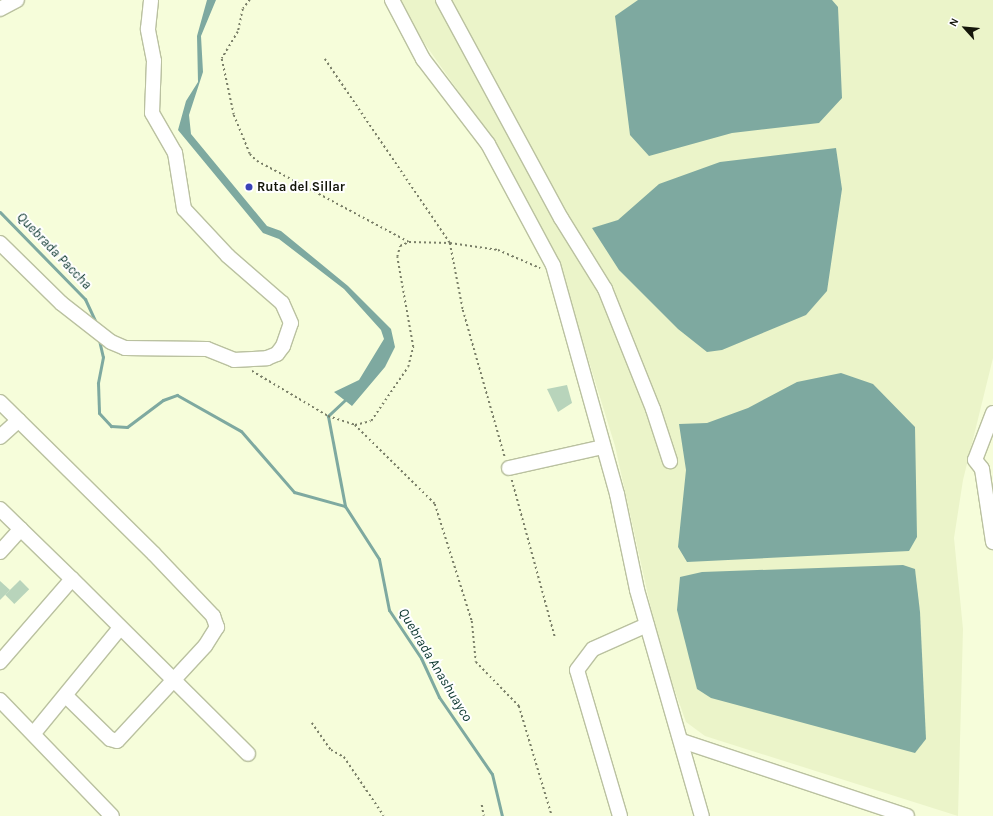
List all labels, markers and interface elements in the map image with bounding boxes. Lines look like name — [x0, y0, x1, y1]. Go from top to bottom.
north arrow — [945, 8, 985, 48]
text: N — [946, 16, 961, 29]
place label: Ruta del Sillar — [257, 179, 345, 195]
marker: Ruta del Sillar — [244, 182, 254, 192]
water label: Quebrada Paccha — [13, 209, 95, 293]
water label: Quebrada Anashuayco — [394, 605, 476, 725]

